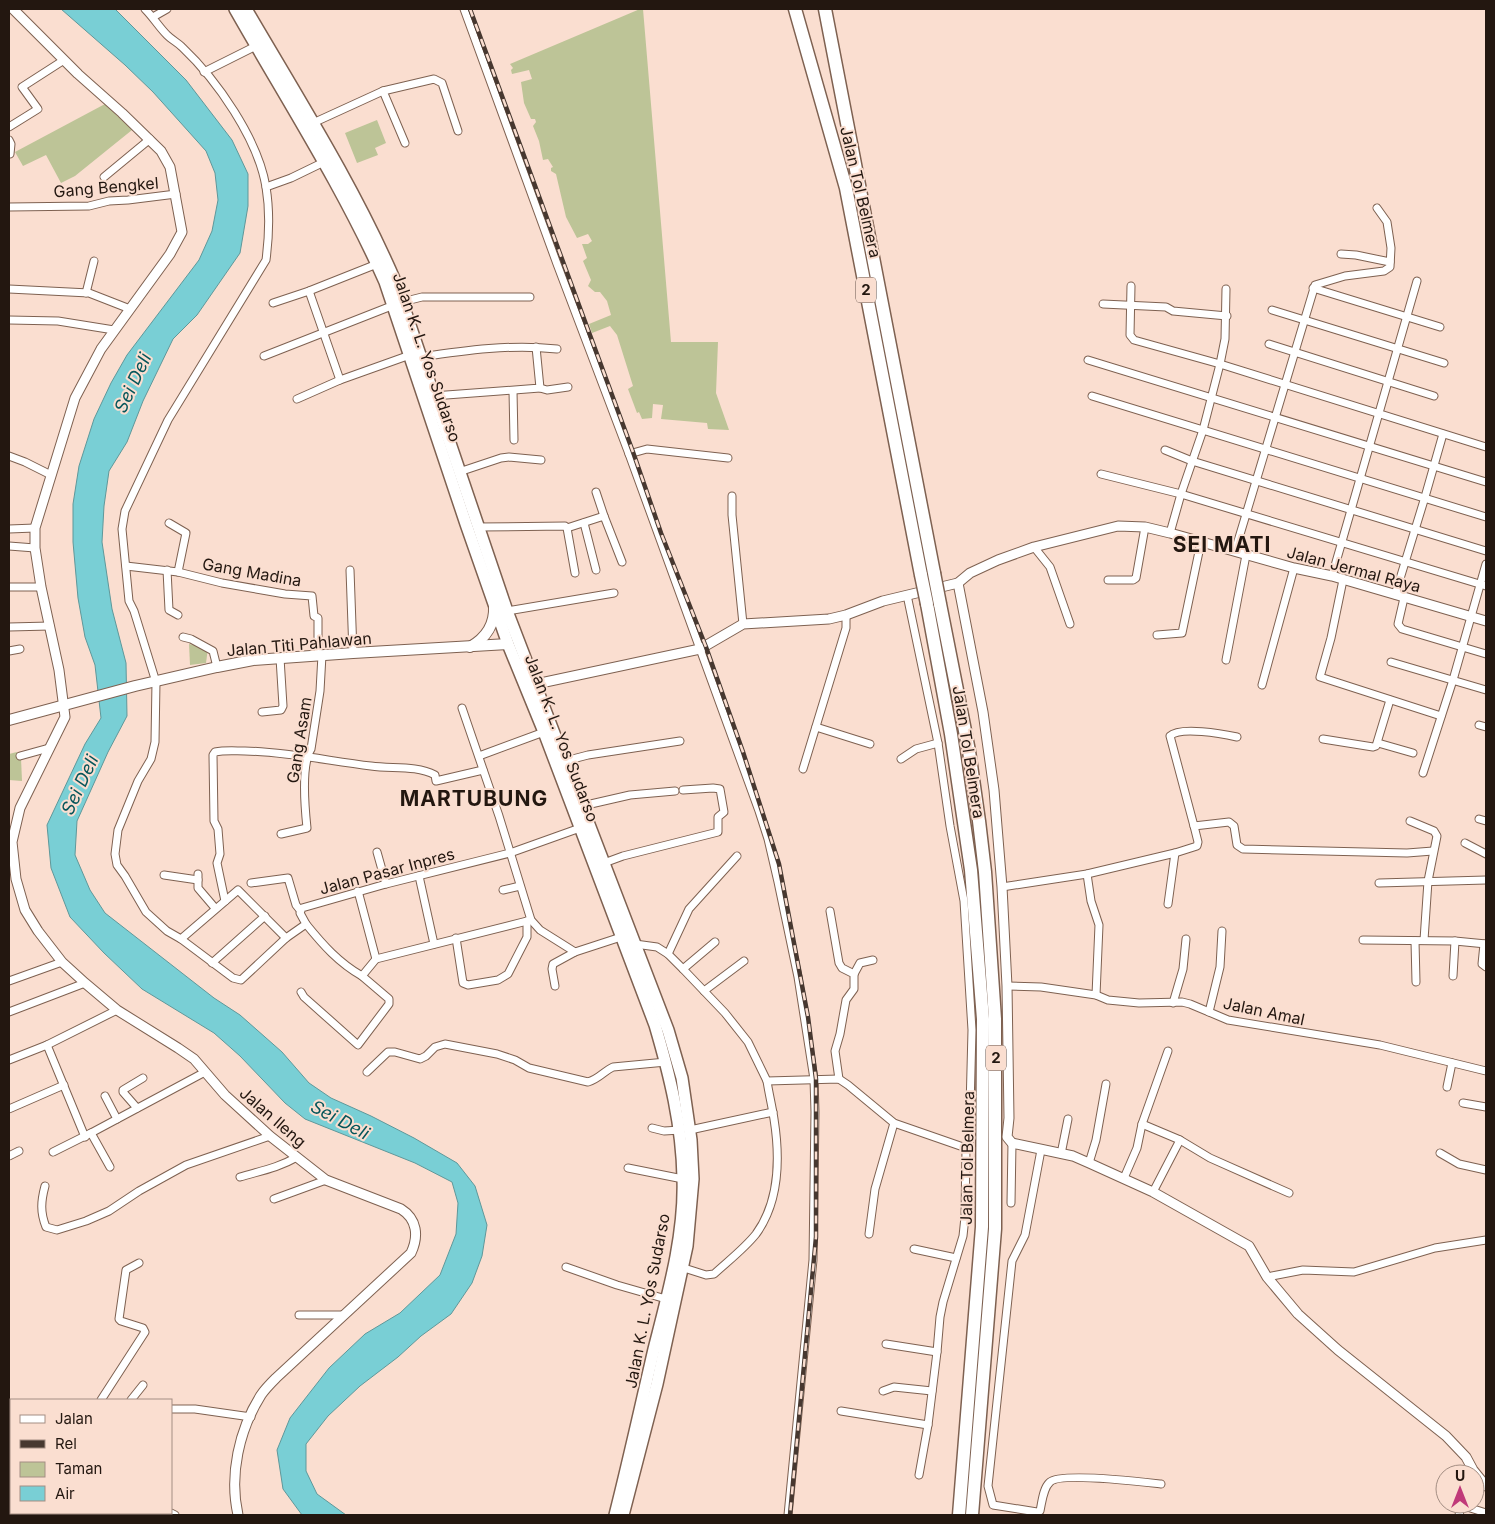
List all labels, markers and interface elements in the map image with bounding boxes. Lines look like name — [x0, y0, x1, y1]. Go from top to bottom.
street label: Jalan Tol Belmera — [836, 124, 886, 260]
street label: Gang Bengkel — [53, 172, 159, 202]
street label: Jalan K. L. Yos Sudarso — [389, 270, 465, 444]
road number: 2 — [856, 278, 876, 302]
water label: Sei Deli — [110, 349, 156, 416]
district label: SEI MATI — [1173, 532, 1271, 557]
street label: Jalan Jermal Raya — [1285, 541, 1423, 597]
street label: Gang Madina — [201, 553, 303, 591]
street label: Jalan Titi Pahlawan — [226, 628, 372, 660]
street label: Jalan K. L. Yos Sudarso — [521, 651, 603, 825]
street label: Jalan Tol Belmera — [949, 684, 989, 820]
street label: Gang Asam — [282, 695, 316, 785]
water label: Sei Deli — [57, 751, 103, 818]
district label: MARTUBUNG — [400, 786, 548, 811]
street label: Jalan Pasar Inpres — [317, 843, 457, 899]
street label: Jalan Amal — [1221, 993, 1307, 1029]
road number: 2 — [986, 1046, 1006, 1070]
street label: Jalan Ileng — [236, 1083, 310, 1151]
street label: Jalan Tol Belmera — [956, 1091, 978, 1225]
water label: Sei Deli — [307, 1095, 374, 1144]
street label: Jalan K. L. Yos Sudarso — [620, 1212, 674, 1390]
legend — [10, 1399, 172, 1514]
text: Jalan — [55, 1409, 93, 1428]
text: Rel — [55, 1434, 77, 1453]
text: Taman — [55, 1459, 102, 1478]
north arrow — [1435, 1464, 1485, 1514]
text: U — [1455, 1467, 1465, 1484]
text: Air — [55, 1484, 75, 1503]

